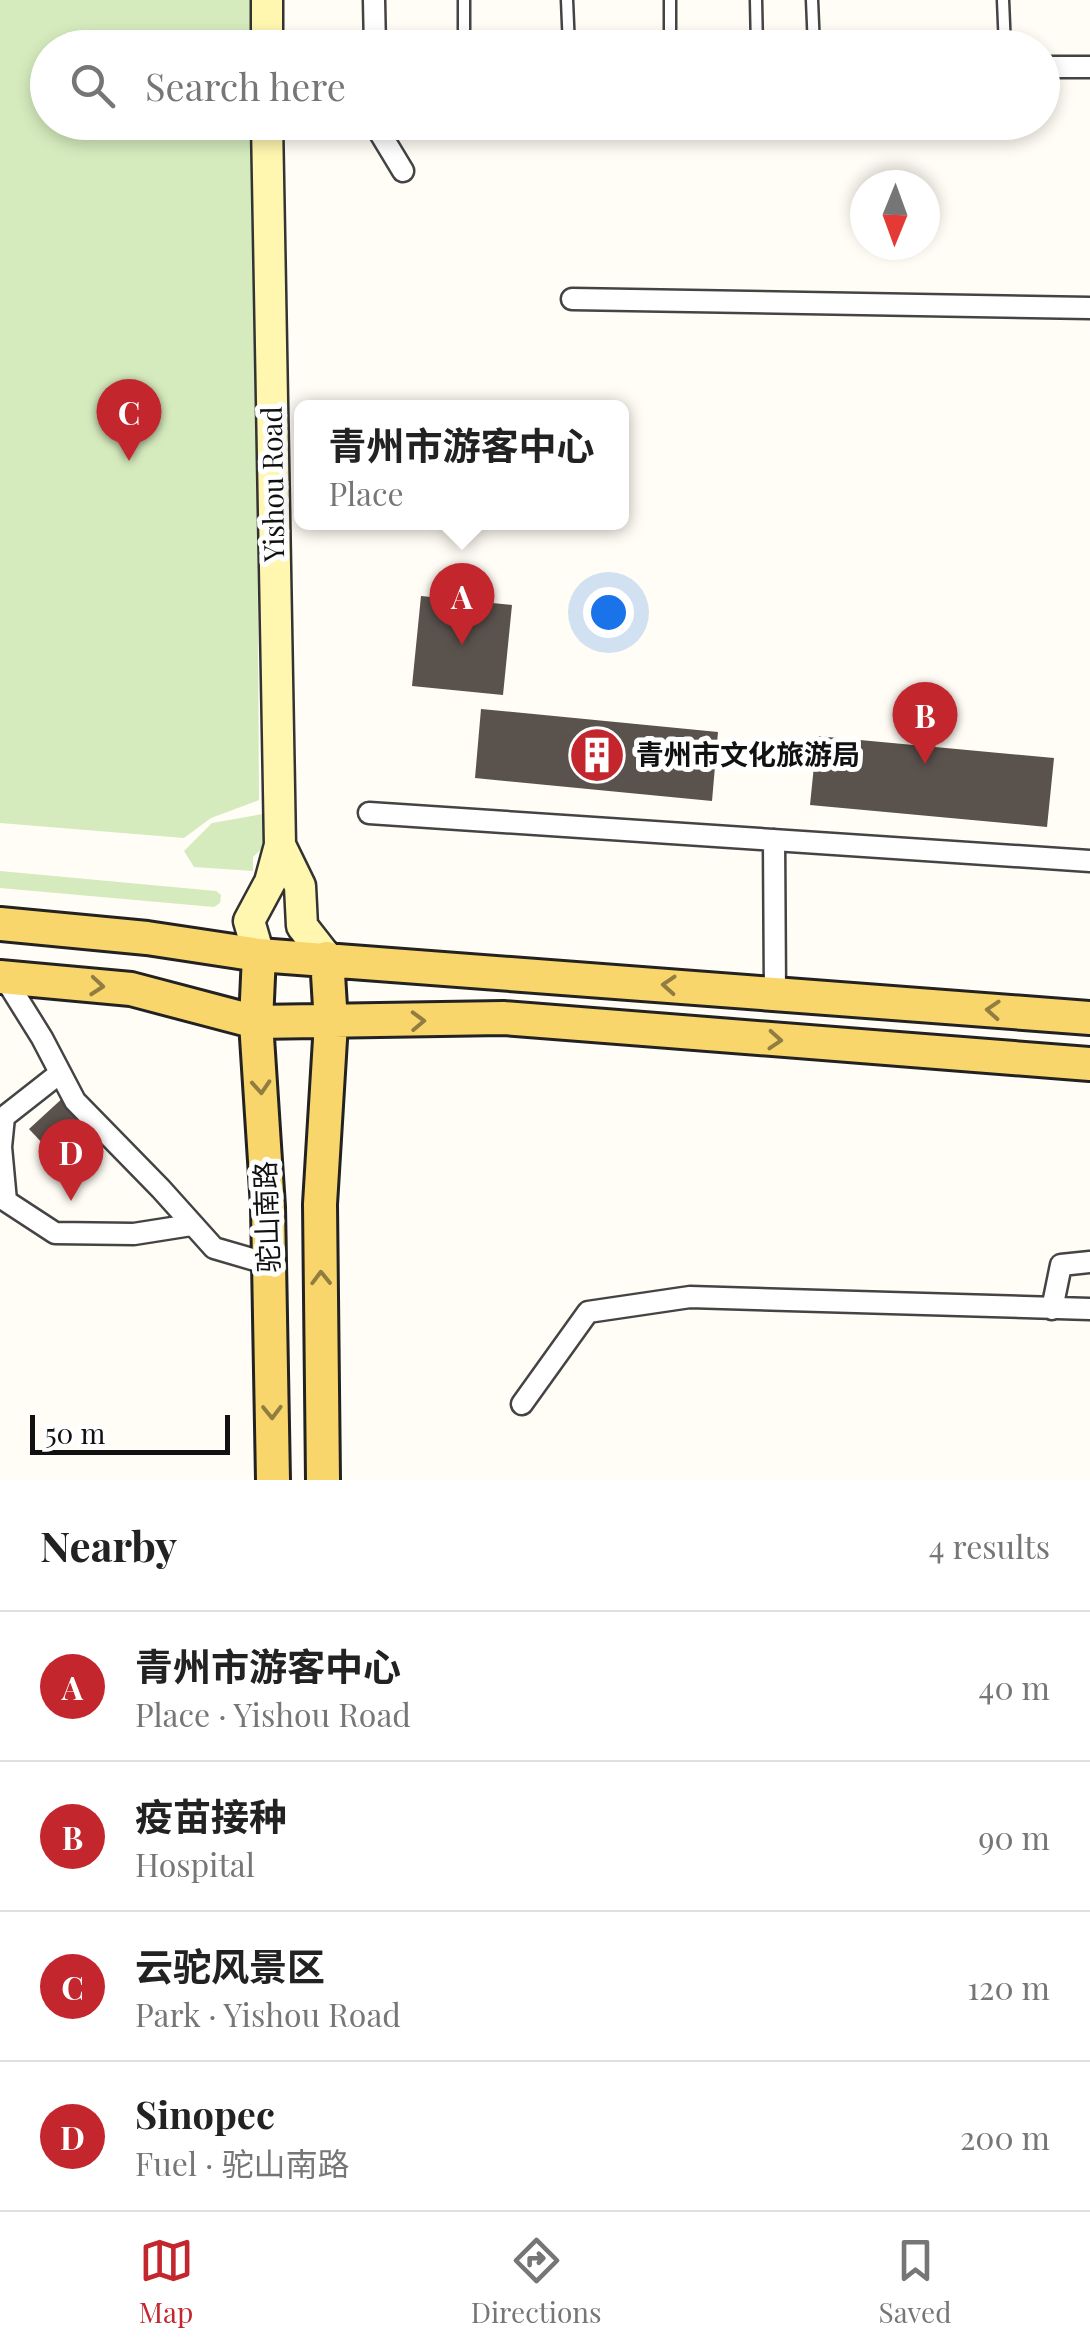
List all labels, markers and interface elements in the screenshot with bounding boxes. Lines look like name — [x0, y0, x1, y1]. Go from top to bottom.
search box — [30, 30, 1060, 140]
icon: search — [65, 58, 120, 113]
text: Search here — [145, 60, 346, 111]
north arrow — [850, 170, 940, 260]
pin: C — [96, 378, 162, 461]
popup — [294, 400, 629, 530]
street label: Yishou Road — [252, 406, 291, 563]
text: 青州市游客中心 — [328, 419, 595, 470]
text: Place — [328, 471, 404, 514]
pin: A — [430, 562, 494, 645]
your location — [583, 587, 634, 638]
pin: B — [892, 682, 958, 764]
building icon: 青州市文化旅游局 — [567, 725, 627, 785]
place label: 青州市文化旅游局 — [636, 735, 860, 772]
one-way arrow — [89, 974, 105, 996]
one-way arrow — [660, 974, 676, 996]
one-way arrow — [984, 1000, 1000, 1022]
one-way arrow — [410, 1010, 426, 1031]
one-way arrow — [767, 1028, 783, 1050]
one-way arrow — [250, 1079, 271, 1095]
pin: D — [38, 1118, 104, 1201]
street label: 驼山南路 — [245, 1160, 286, 1274]
one-way arrow — [310, 1269, 331, 1285]
one-way arrow — [261, 1404, 283, 1420]
scale bar — [30, 1410, 230, 1454]
text: 50 m — [45, 1414, 105, 1451]
text: Nearby — [40, 1517, 177, 1573]
text: 4 results — [929, 1524, 1050, 1567]
text: 青州市游客中心 — [135, 1640, 401, 1691]
text: A — [62, 1665, 83, 1708]
text: 40 m — [979, 1665, 1050, 1708]
text: Place · Yishou Road — [135, 1692, 411, 1735]
text: 疫苗接种 — [135, 1790, 287, 1841]
text: B — [62, 1815, 83, 1858]
text: 90 m — [978, 1815, 1050, 1858]
text: Hospital — [135, 1842, 255, 1885]
text: 云驼风景区 — [135, 1940, 325, 1991]
text: C — [61, 1965, 84, 2008]
text: 120 m — [967, 1965, 1050, 2008]
text: Park · Yishou Road — [135, 1992, 401, 2035]
text: Sinopec — [135, 2088, 275, 2139]
text: D — [60, 2115, 85, 2158]
text: 200 m — [960, 2115, 1050, 2158]
text: Fuel · 驼山南路 — [135, 2141, 350, 2184]
tab: Map — [139, 2233, 194, 2330]
tab: Directions — [471, 2233, 601, 2330]
tab: Saved — [879, 2233, 951, 2330]

